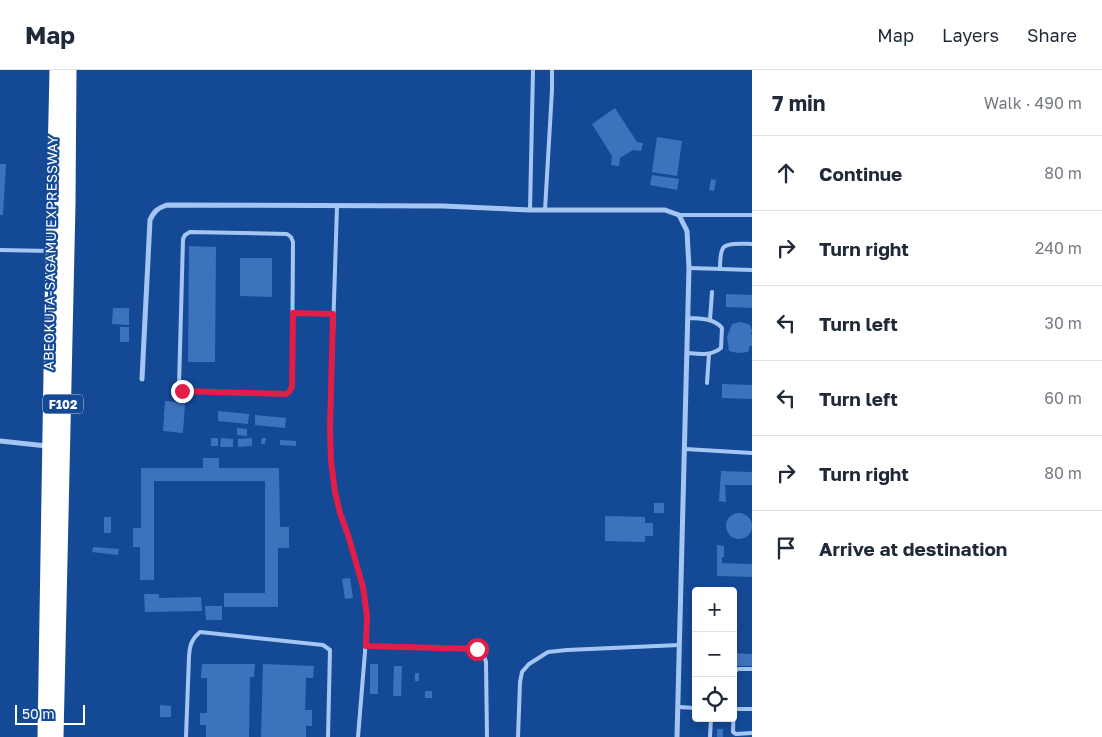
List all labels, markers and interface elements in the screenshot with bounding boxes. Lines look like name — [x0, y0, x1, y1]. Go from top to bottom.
text: Map — [25, 20, 75, 49]
text: Map — [877, 24, 914, 46]
text: Layers — [942, 24, 999, 46]
text: Share — [1027, 24, 1077, 46]
text: 7 min — [772, 90, 826, 116]
text: Walk · 490 m — [984, 93, 1082, 113]
street label: ABEOKUTA-SAGAMU EXPRESSWAY — [39, 135, 61, 370]
icon: ahead — [772, 159, 800, 187]
text: Continue — [819, 162, 902, 185]
text: 80 m — [1044, 163, 1082, 183]
icon: right — [772, 234, 800, 262]
text: Turn right — [819, 237, 909, 260]
text: 240 m — [1035, 238, 1082, 258]
icon: left — [772, 309, 800, 337]
text: Turn left — [819, 312, 898, 335]
text: 30 m — [1045, 313, 1082, 333]
route end — [171, 380, 194, 403]
icon: left — [772, 384, 800, 412]
text: Turn left — [819, 387, 898, 410]
text: 60 m — [1044, 388, 1082, 408]
road number: F102 — [43, 394, 83, 414]
icon: right — [772, 459, 800, 487]
text: Turn right — [819, 462, 909, 485]
text: 80 m — [1044, 463, 1082, 483]
icon: arrive — [772, 534, 800, 562]
text: Arrive at destination — [819, 537, 1007, 560]
map controls — [692, 587, 737, 722]
button: + — [692, 587, 737, 632]
button: − — [692, 632, 737, 677]
route start — [466, 638, 489, 661]
button: locate — [692, 677, 737, 722]
scale bar — [15, 702, 85, 725]
text: 50 m — [22, 705, 55, 722]

